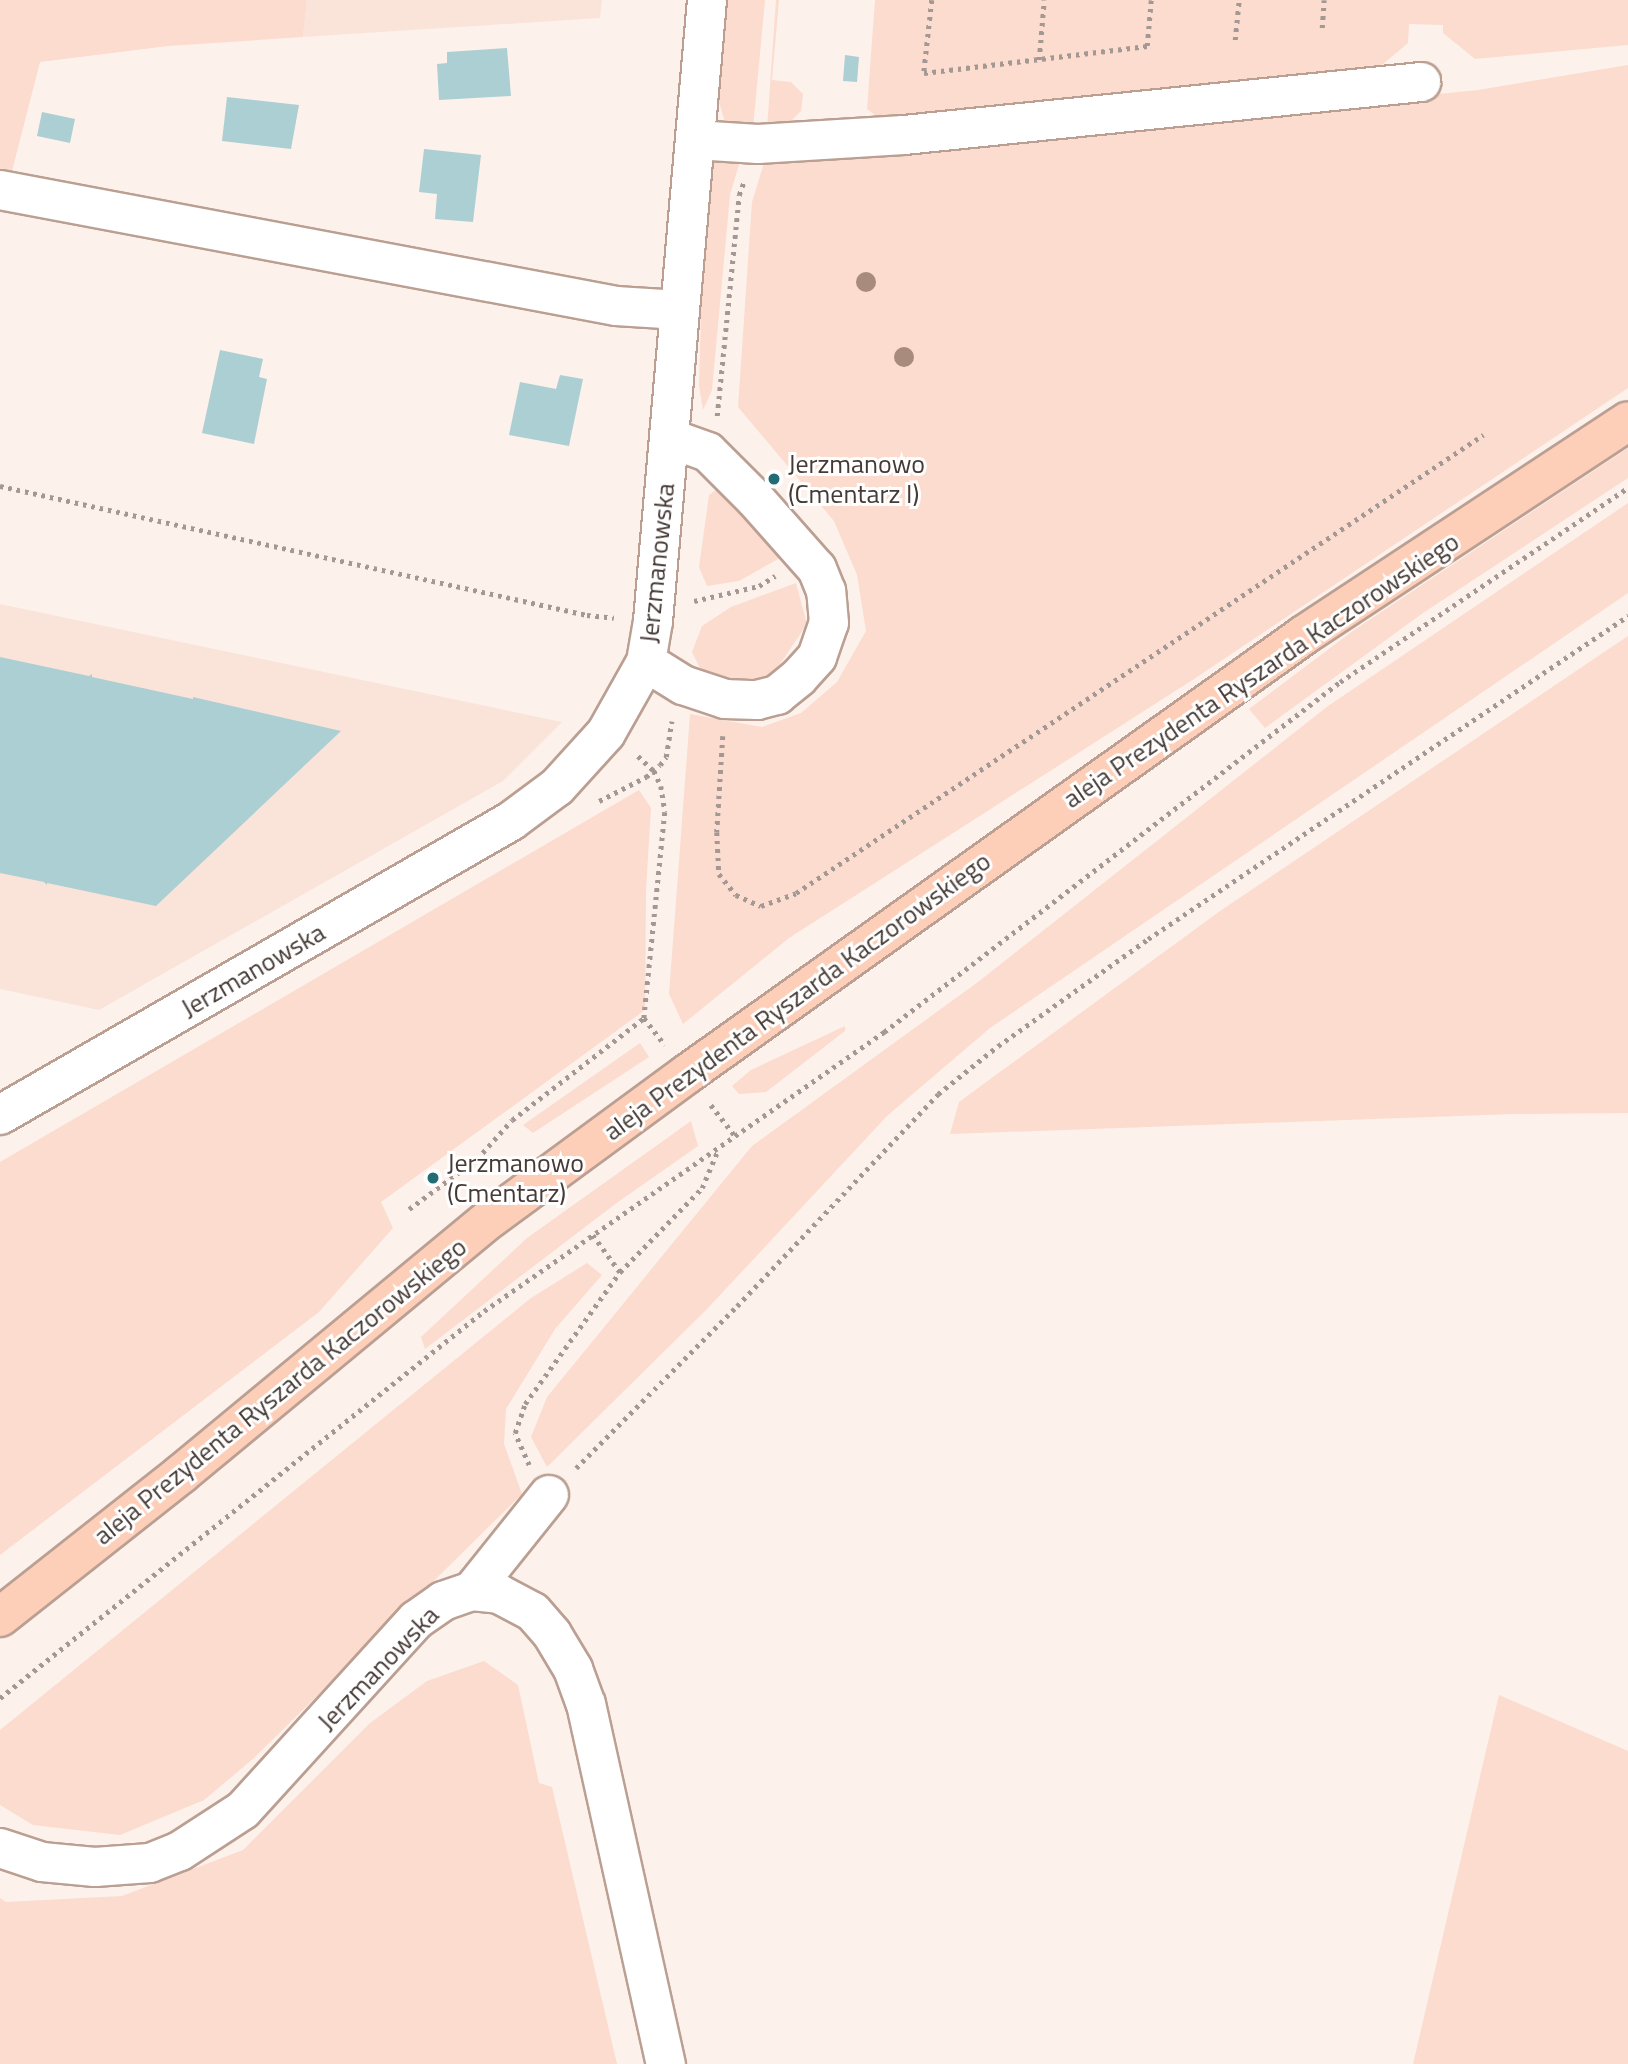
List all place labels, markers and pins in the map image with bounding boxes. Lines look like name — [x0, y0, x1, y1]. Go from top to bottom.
place label: Jerzmanowo (Cmentarz I) — [788, 448, 925, 510]
marker: Jerzmanowo (Cmentarz I) — [766, 471, 782, 487]
place label: Jerzmanowo (Cmentarz) — [447, 1147, 584, 1208]
marker: Jerzmanowo (Cmentarz) — [425, 1170, 441, 1186]

